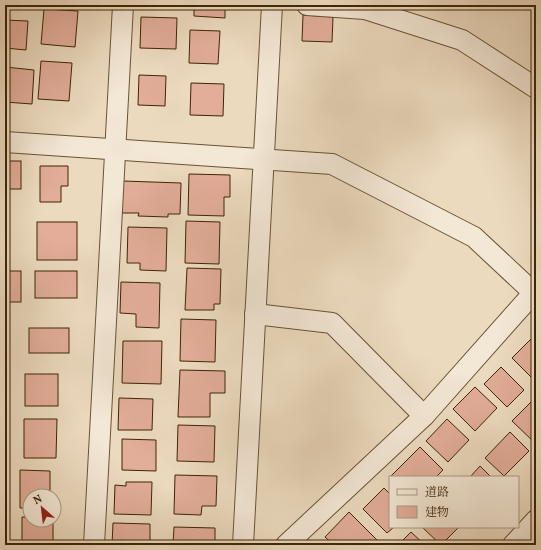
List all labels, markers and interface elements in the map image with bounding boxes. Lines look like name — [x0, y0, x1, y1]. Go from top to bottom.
legend — [389, 476, 519, 528]
text: 道路 — [425, 485, 449, 501]
north arrow — [22, 488, 62, 528]
text: N — [31, 492, 45, 509]
text: 建物 — [425, 505, 449, 521]

